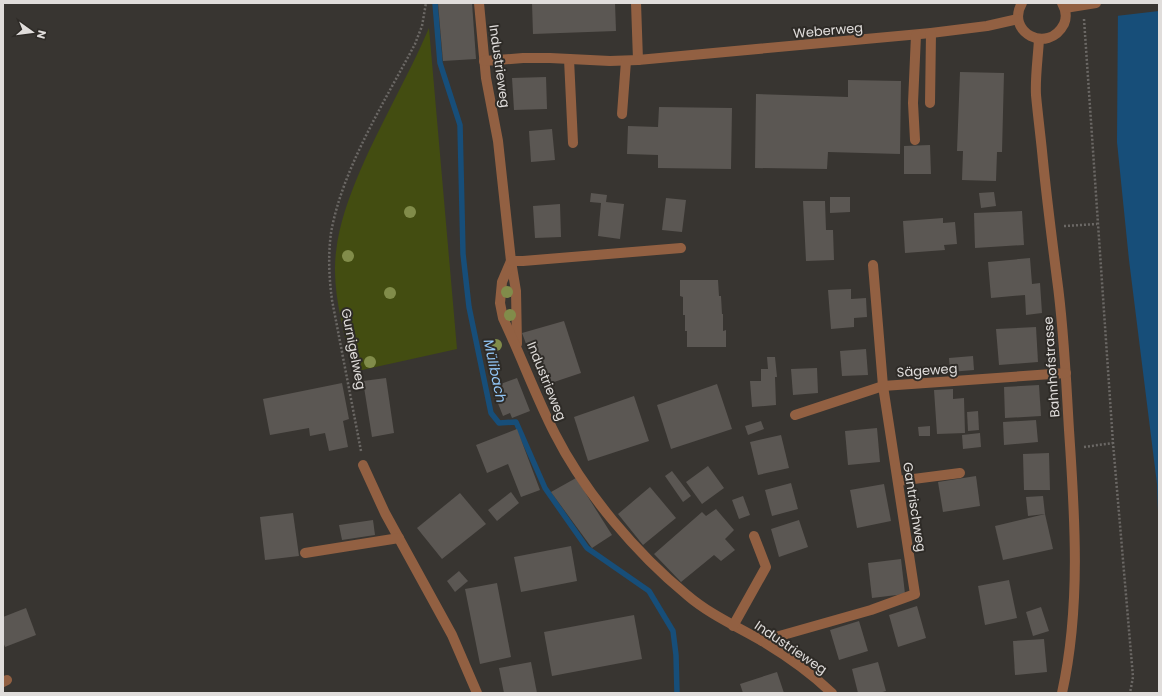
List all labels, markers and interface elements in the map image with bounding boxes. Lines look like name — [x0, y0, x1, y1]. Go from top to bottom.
north arrow — [12, 12, 52, 52]
street label: Weberweg — [792, 18, 864, 43]
street label: Industrieweg — [484, 23, 515, 109]
text: N — [33, 28, 50, 40]
street label: Gurnigelweg — [336, 307, 371, 391]
street label: Bahnhofstrasse — [1038, 316, 1065, 418]
water label: Mülibach — [479, 337, 511, 405]
street label: Industrieweg — [522, 339, 571, 424]
street label: Sägeweg — [896, 359, 958, 382]
street label: Gantrischweg — [898, 461, 931, 553]
street label: Industrieweg — [751, 616, 831, 679]

